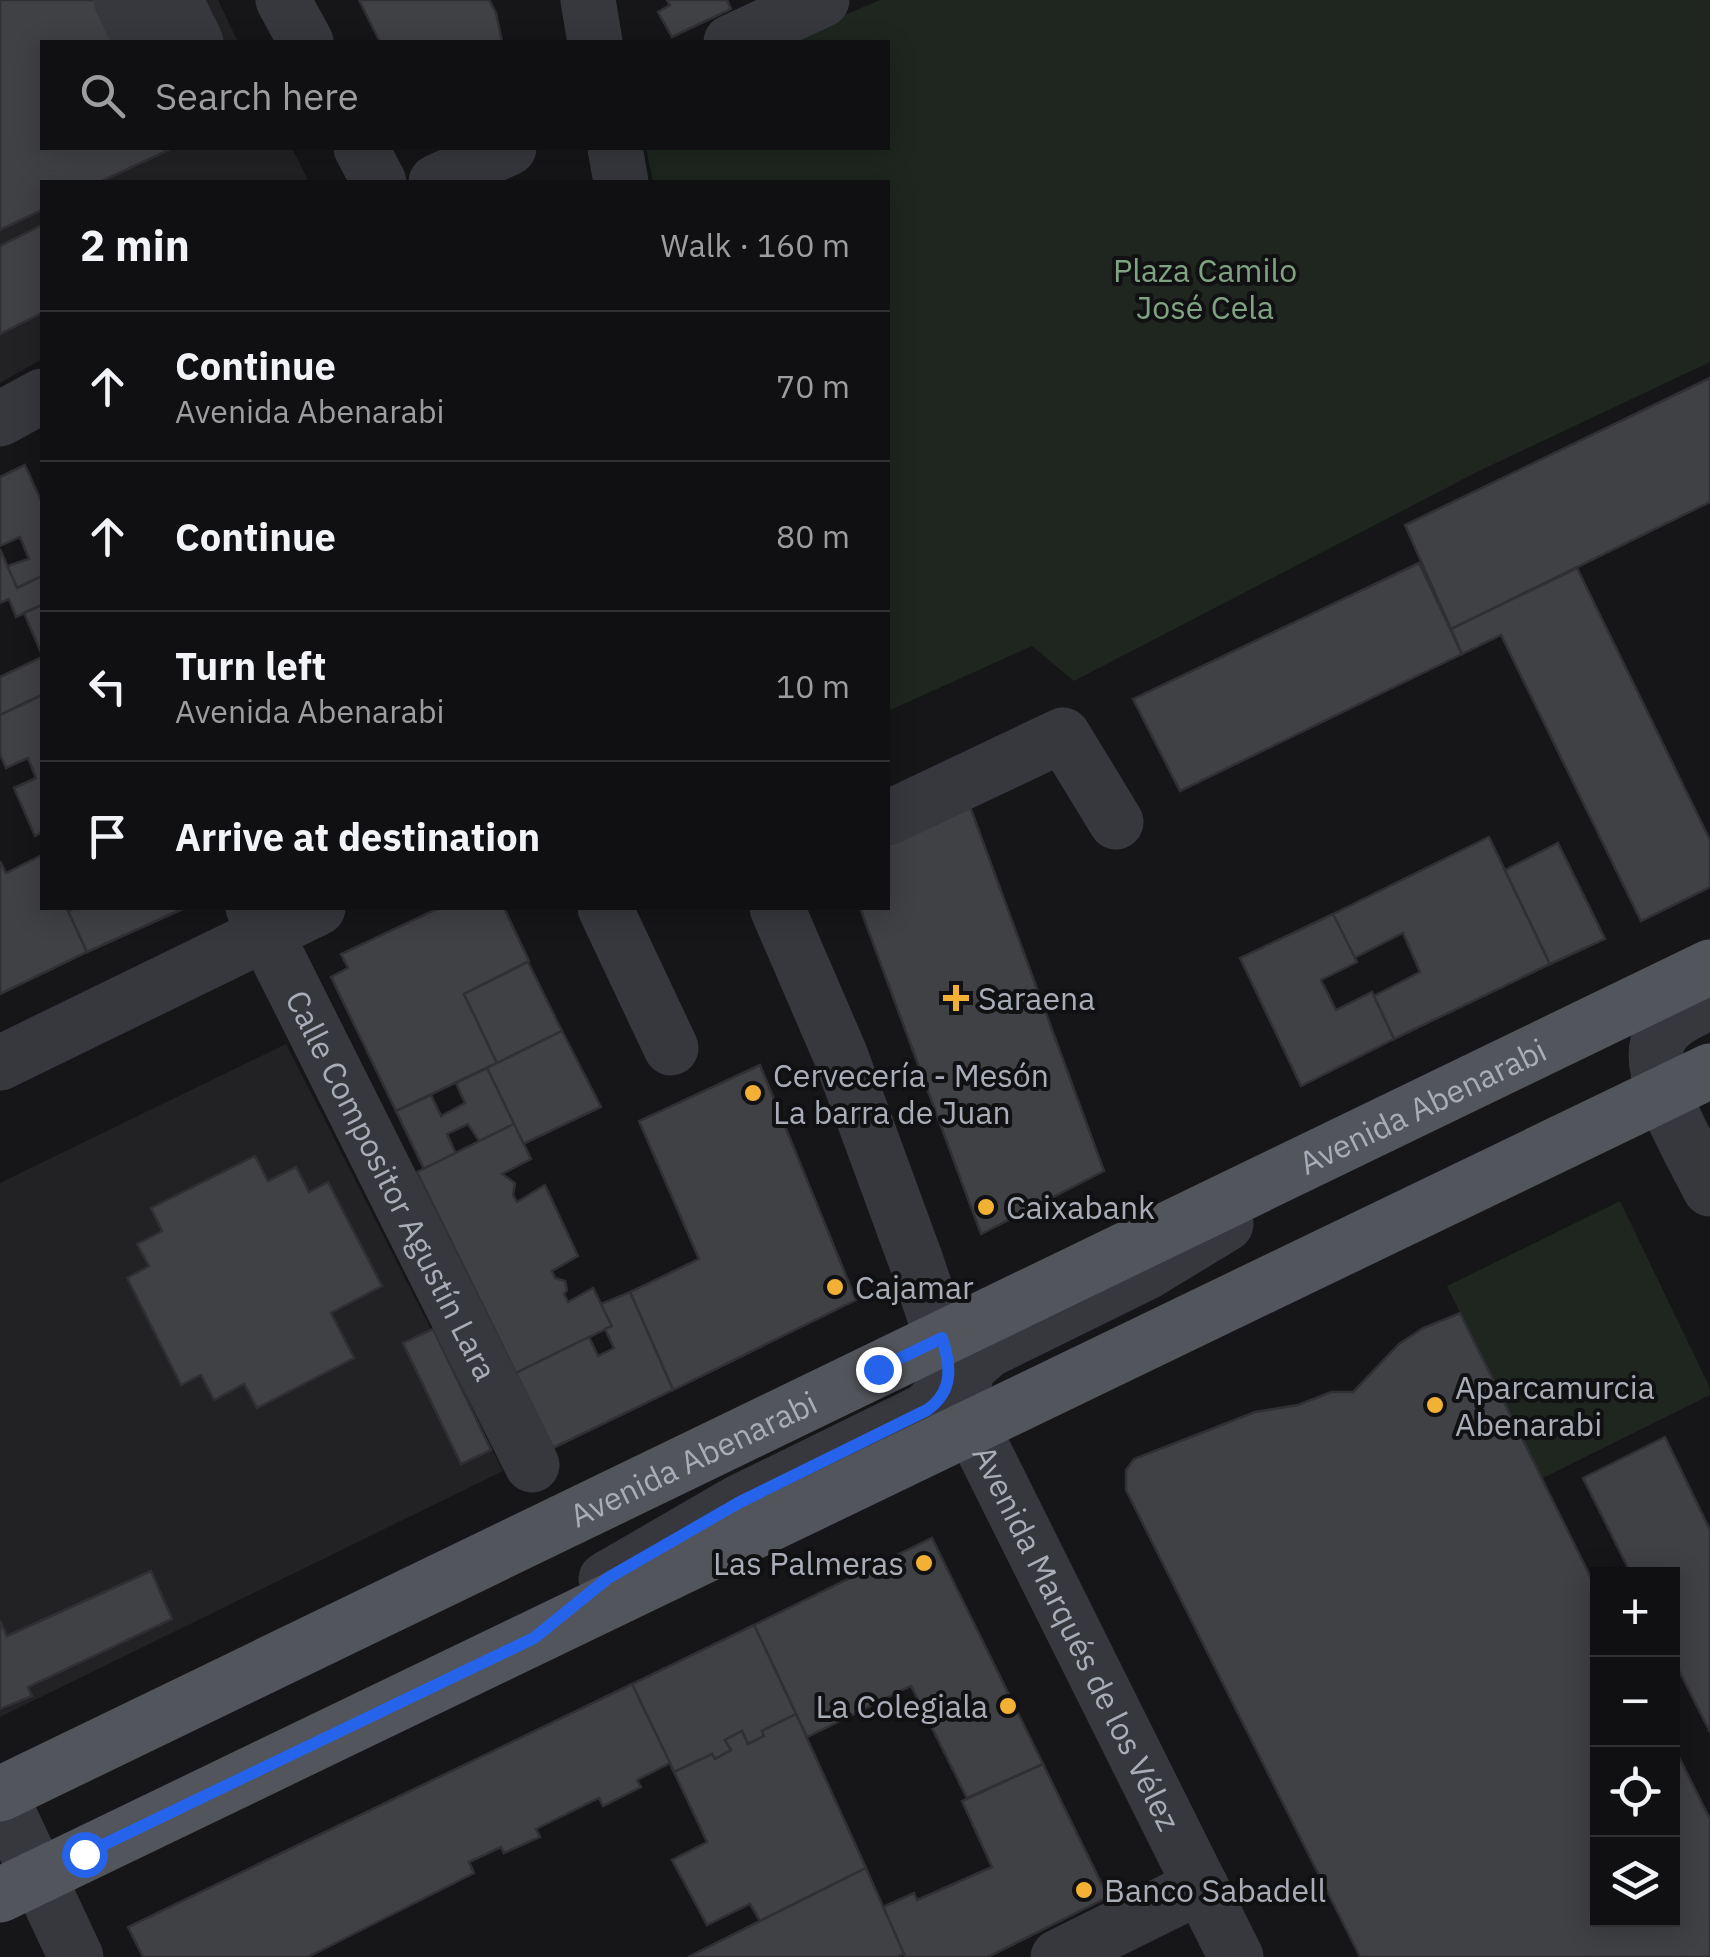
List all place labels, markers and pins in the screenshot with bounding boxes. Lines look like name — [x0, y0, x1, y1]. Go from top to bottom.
place label: Saraena — [978, 977, 1095, 1019]
marker: Saraena — [943, 985, 969, 1011]
place label: Cervecería - Mesón La barra de Juan — [773, 1054, 1049, 1133]
marker: Cervecería - Mesón La barra de Juan — [742, 1082, 764, 1104]
place label: Caixabank — [1006, 1186, 1155, 1228]
marker: Caixabank — [975, 1196, 997, 1218]
place label: Cajamar — [855, 1266, 974, 1308]
marker: Cajamar — [824, 1276, 846, 1298]
place label: Aparcamurcia Abenarabi — [1455, 1366, 1655, 1445]
marker: Aparcamurcia Abenarabi — [1424, 1394, 1446, 1416]
place label: Las Palmeras — [713, 1542, 904, 1584]
marker: Las Palmeras — [913, 1552, 935, 1574]
place label: La Colegiala — [816, 1685, 988, 1727]
marker: La Colegiala — [997, 1695, 1019, 1717]
place label: Banco Sabadell — [1104, 1869, 1326, 1911]
marker: Banco Sabadell — [1073, 1879, 1095, 1901]

